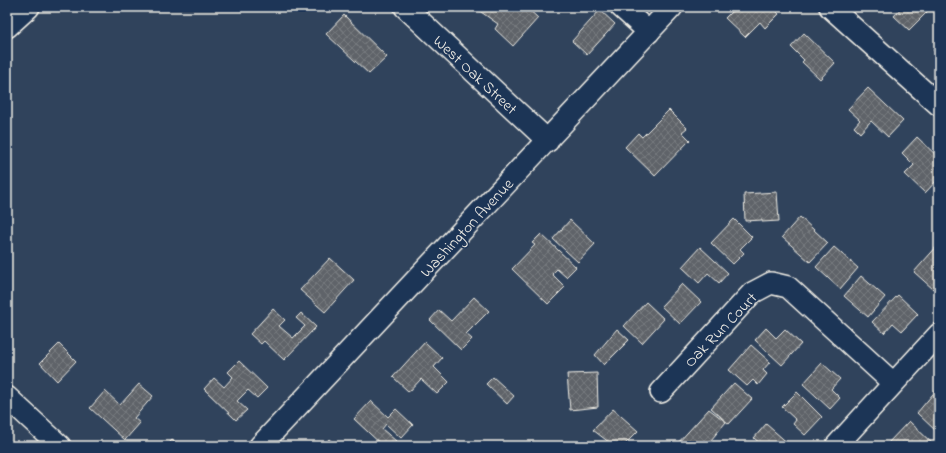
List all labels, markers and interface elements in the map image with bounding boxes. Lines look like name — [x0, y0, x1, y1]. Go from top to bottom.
street label: West Oak Street — [427, 30, 523, 121]
street label: Washington Avenue — [415, 173, 521, 283]
street label: Oak Run Court — [679, 287, 764, 373]

